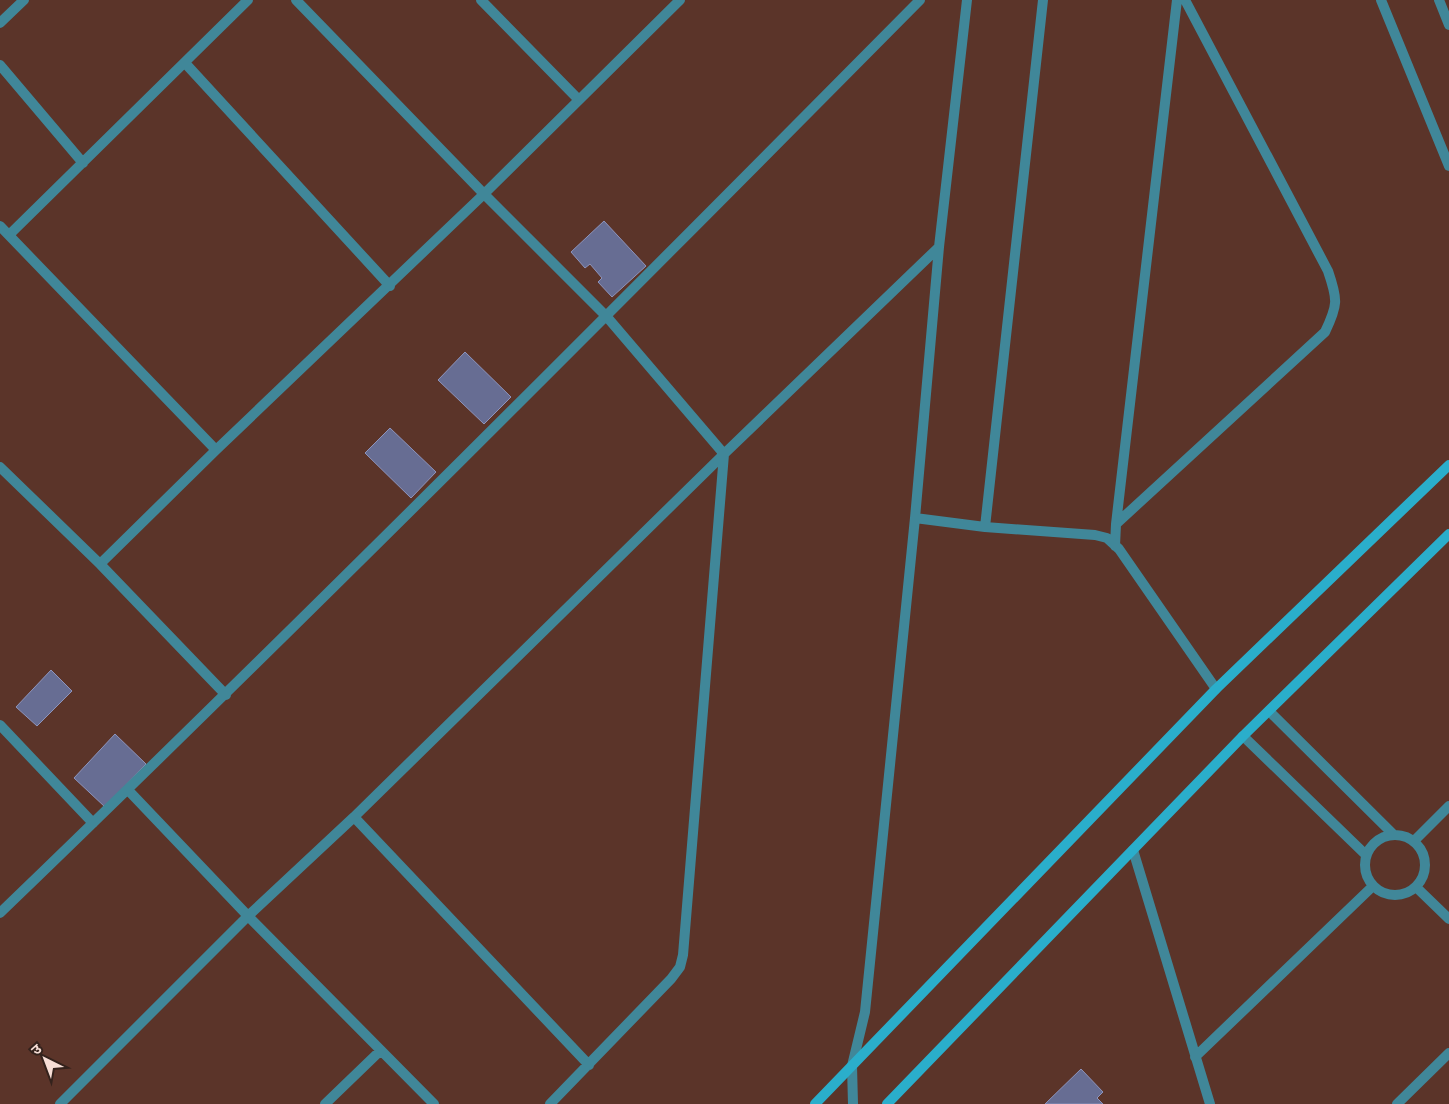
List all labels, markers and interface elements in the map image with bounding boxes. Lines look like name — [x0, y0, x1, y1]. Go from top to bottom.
north arrow — [20, 1034, 70, 1084]
text: उ — [27, 1039, 45, 1058]

